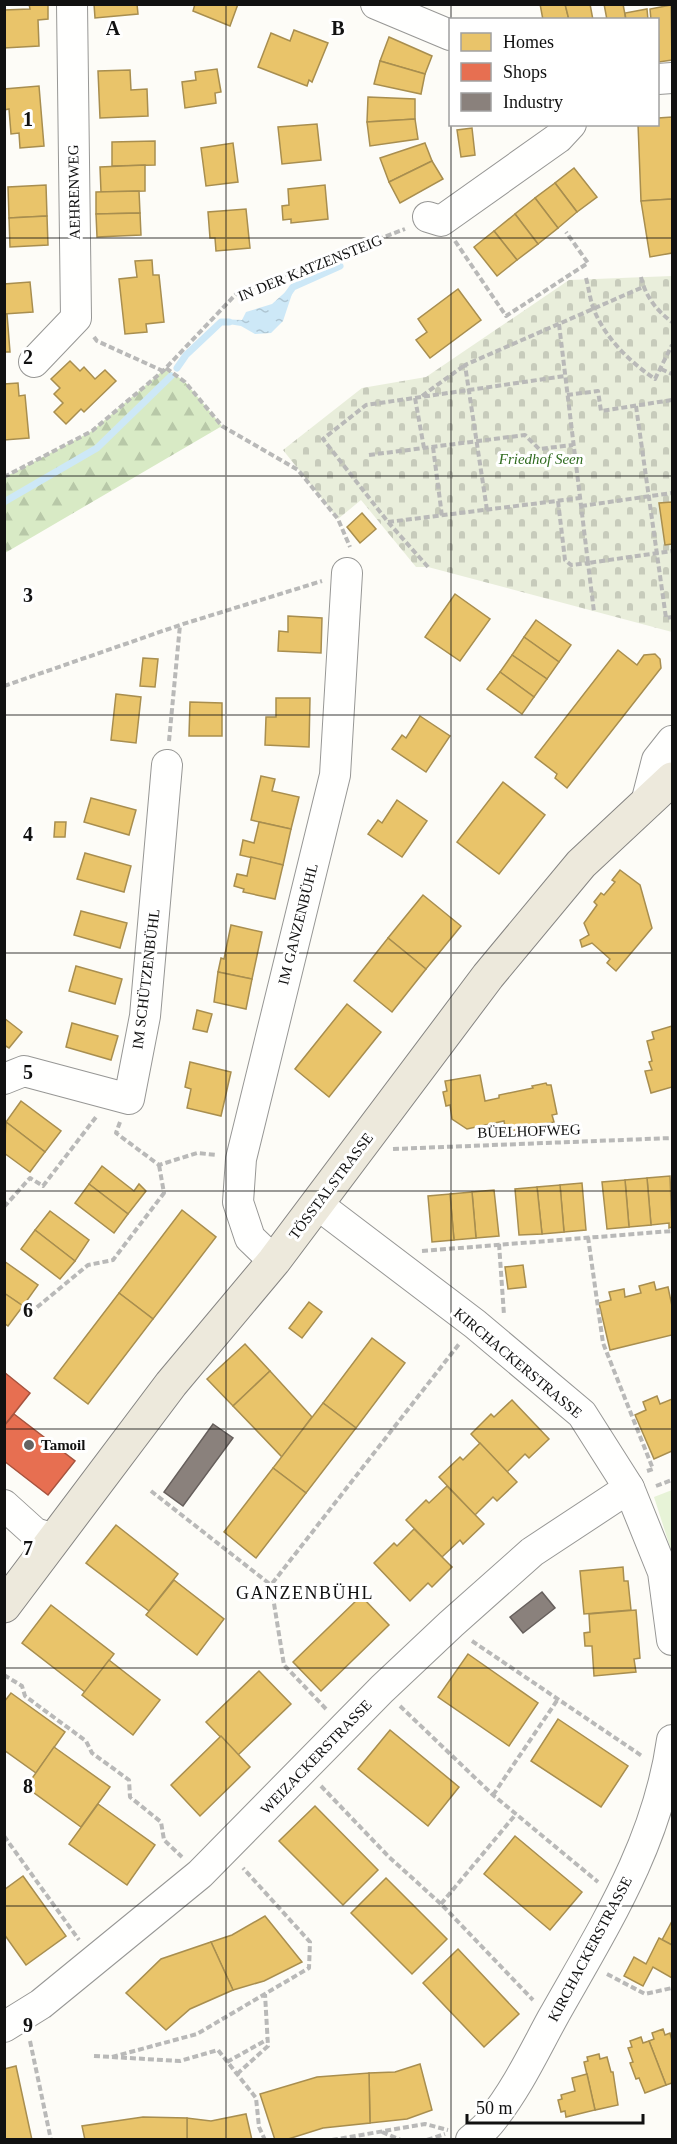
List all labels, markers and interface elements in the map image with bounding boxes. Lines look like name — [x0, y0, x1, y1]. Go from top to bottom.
text: A — [106, 17, 121, 39]
text: B — [331, 17, 345, 39]
legend — [449, 18, 659, 126]
text: Homes — [503, 32, 554, 52]
text: Shops — [503, 62, 547, 82]
text: Industry — [503, 92, 563, 112]
text: 1 — [23, 108, 33, 130]
street label: AEHRENWEG — [65, 144, 83, 240]
street label: IN DER KATZENSTEIG — [236, 232, 385, 304]
text: 2 — [23, 346, 33, 368]
park label: Friedhof Seen — [498, 451, 583, 467]
text: 3 — [23, 584, 33, 606]
text: 4 — [23, 823, 33, 845]
street label: IM GANZENBÜHL — [275, 862, 321, 986]
street label: IM SCHÜTZENBÜHL — [129, 908, 163, 1050]
text: 5 — [23, 1061, 33, 1083]
street label: BÜELHOFWEG — [477, 1121, 581, 1141]
street label: TÖSSTALSTRASSE — [286, 1130, 376, 1242]
text: 6 — [23, 1299, 33, 1321]
street label: KIRCHACKERSTRASSE — [451, 1305, 585, 1421]
place label: Tamoil — [41, 1437, 85, 1453]
marker: Tamoil — [22, 1438, 36, 1452]
text: 7 — [23, 1537, 33, 1559]
district label: GANZENBÜHL — [236, 1583, 374, 1603]
street label: WEIZACKERSTRASSE — [257, 1697, 375, 1817]
text: 8 — [23, 1775, 33, 1797]
street label: KIRCHACKERSTRASSE — [545, 1874, 635, 2024]
text: 9 — [23, 2014, 33, 2036]
scale bar — [467, 2087, 642, 2125]
text: 50 m — [476, 2098, 513, 2118]

